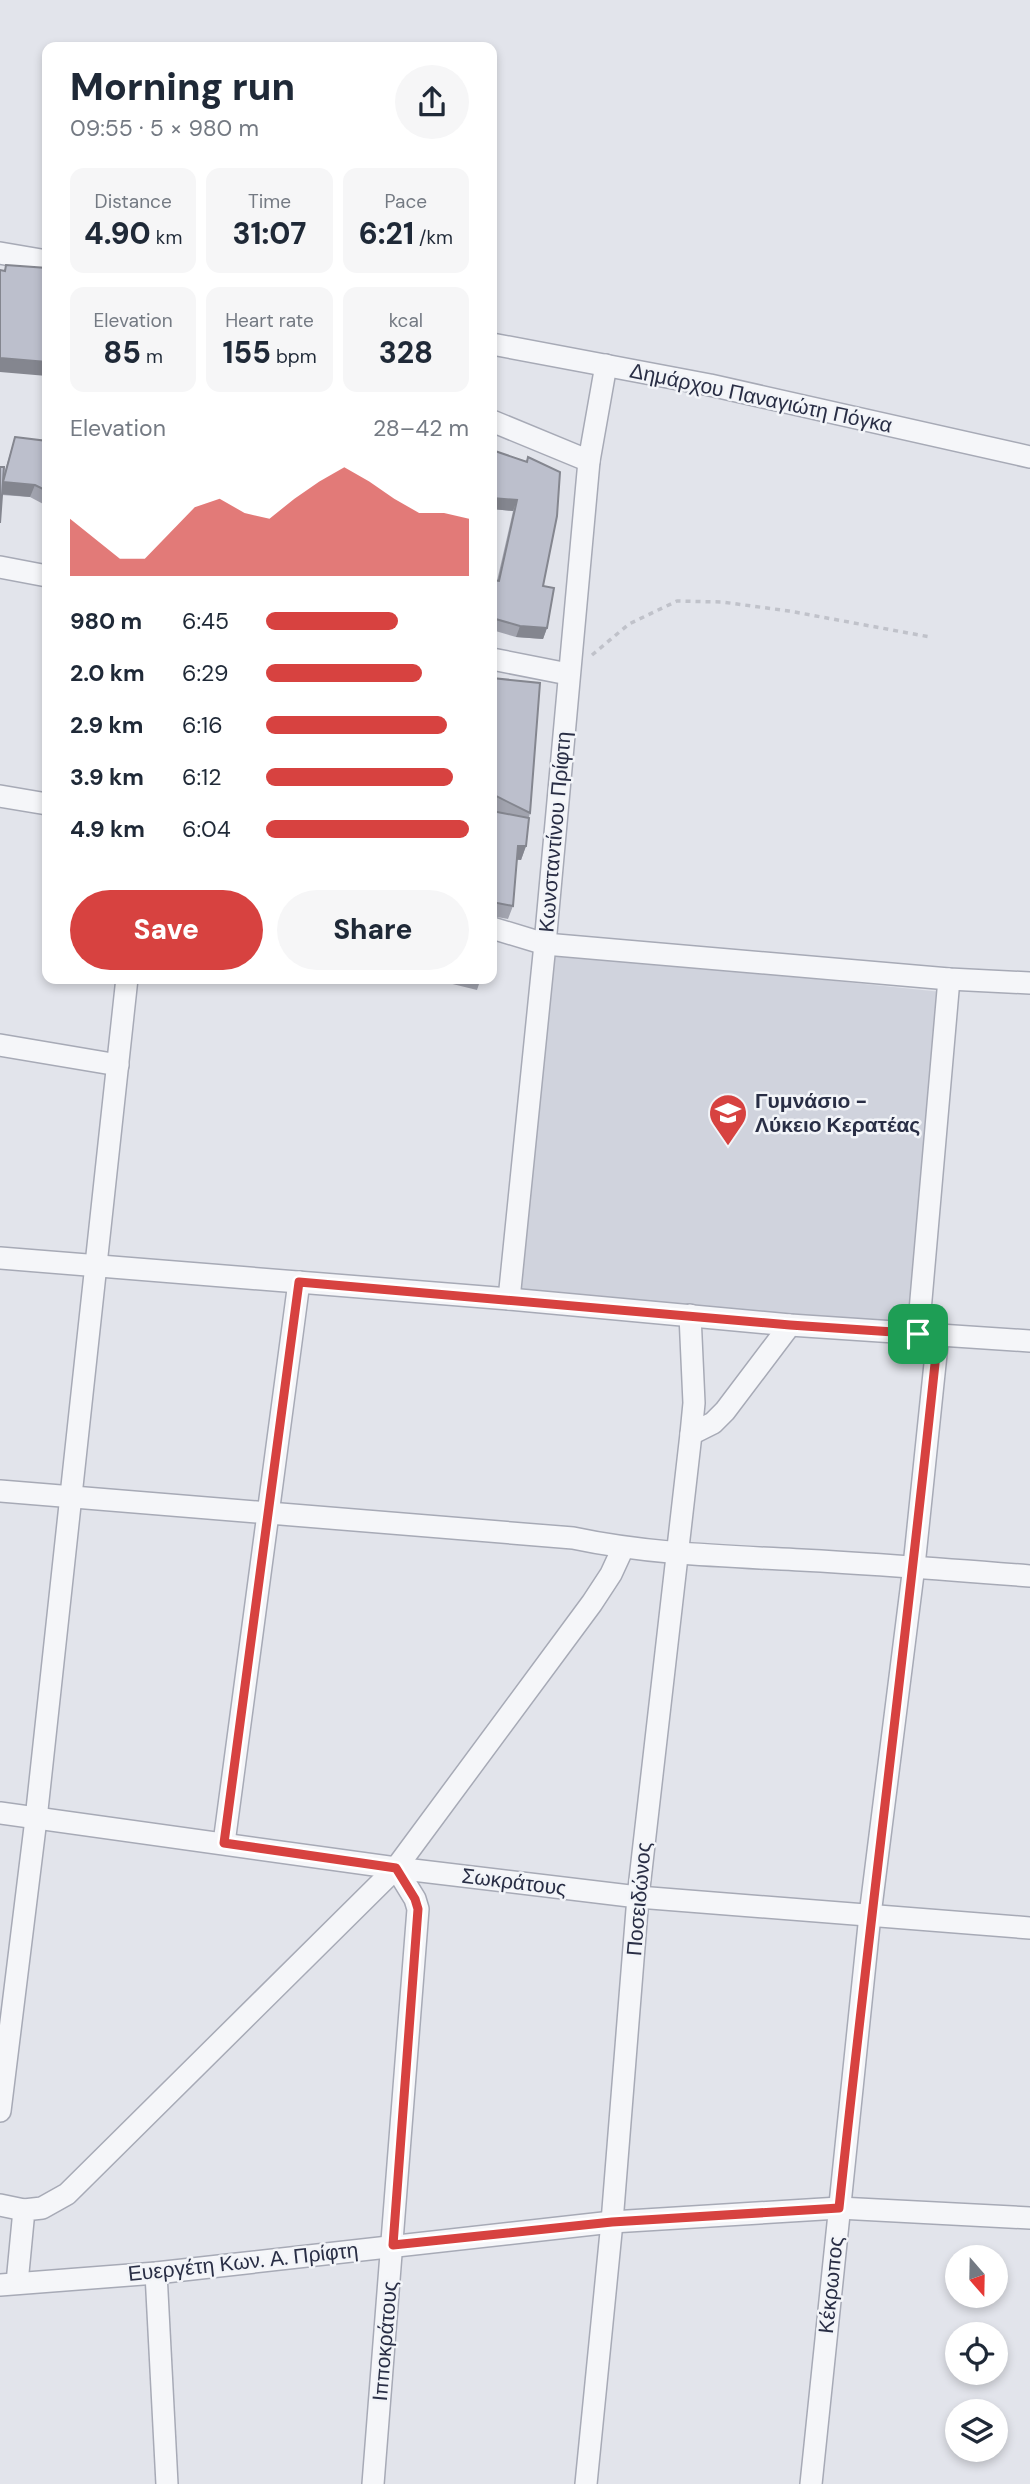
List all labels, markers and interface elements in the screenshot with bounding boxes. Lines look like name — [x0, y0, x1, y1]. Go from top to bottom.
text: Morning run — [70, 62, 295, 112]
button: share — [395, 65, 469, 139]
text: 09:55 · 5 × 980 m — [70, 113, 259, 143]
text: Distance — [95, 189, 172, 214]
text: Time — [248, 189, 291, 214]
text: Pace — [385, 189, 427, 214]
text: 4.90 — [84, 214, 151, 253]
text: 31:07 — [233, 214, 306, 253]
text: 6:21 — [359, 214, 414, 253]
text: km — [151, 225, 182, 250]
text: /km — [414, 225, 453, 250]
text: Elevation — [94, 308, 173, 333]
text: Heart rate — [225, 308, 314, 333]
text: kcal — [389, 308, 423, 333]
text: 85 — [103, 333, 141, 372]
text: 155 — [222, 333, 271, 372]
text: 328 — [379, 333, 433, 372]
text: m — [141, 344, 163, 369]
text: bpm — [271, 344, 317, 369]
street label: Δημάρχου Παναγιώτη Πόγκα — [627, 356, 895, 440]
text: Elevation — [70, 413, 166, 443]
text: 28–42 m — [373, 413, 469, 443]
text: 980 m — [70, 606, 142, 636]
text: 6:45 — [182, 606, 229, 636]
text: 2.0 km — [70, 658, 145, 688]
text: 6:29 — [182, 658, 229, 688]
text: 2.9 km — [70, 710, 143, 740]
text: 6:16 — [182, 710, 223, 740]
street label: Κωνσταντίνου Πρίφτη — [532, 730, 578, 934]
text: 3.9 km — [70, 762, 144, 792]
text: 6:12 — [182, 762, 222, 792]
text: 4.9 km — [70, 814, 145, 844]
text: 6:04 — [182, 814, 231, 844]
button: Save — [70, 890, 263, 970]
button: Share — [277, 890, 469, 970]
place label: Γυμνάσιο - Λύκειο Κερατέας — [755, 1087, 920, 1139]
school or university icon: Γυμνάσιο - Λύκειο Κερατέας — [707, 1092, 749, 1147]
pin — [888, 1304, 948, 1364]
icon: arrive — [899, 1315, 937, 1353]
street label: Ποσειδώνος — [620, 1841, 658, 1957]
street label: Σωκράτους — [460, 1862, 568, 1902]
street label: Κέκρωπος — [812, 2235, 850, 2335]
street label: Ευεργέτη Κων. Α. Πρίφτη — [126, 2236, 360, 2288]
north arrow — [945, 2245, 1008, 2308]
map controls — [945, 2245, 1008, 2462]
street label: Ιπποκράτους — [366, 2280, 404, 2402]
button: locate — [945, 2322, 1008, 2385]
button: layers — [945, 2399, 1008, 2462]

